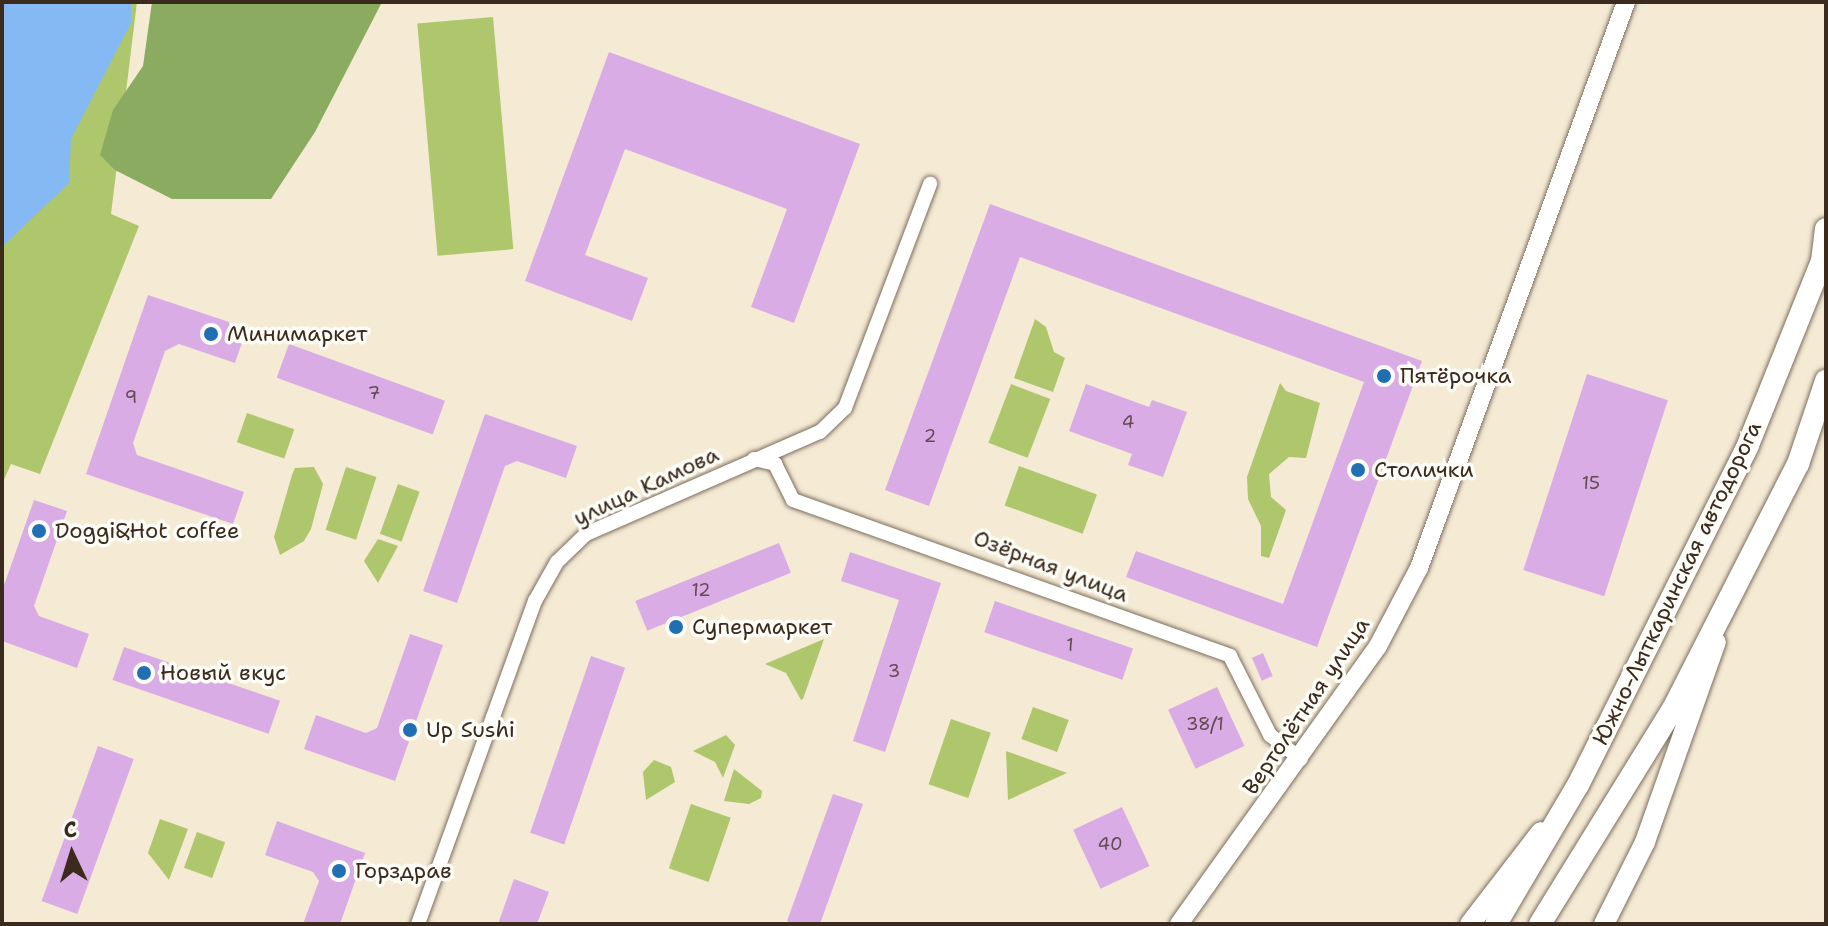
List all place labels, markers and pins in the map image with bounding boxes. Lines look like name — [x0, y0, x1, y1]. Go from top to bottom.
place label: Минимаркет — [227, 321, 368, 347]
marker: Минимаркет — [202, 325, 220, 343]
place label: Пятёрочка — [1400, 363, 1511, 389]
marker: Пятёрочка — [1375, 367, 1393, 385]
place label: Столички — [1374, 457, 1474, 483]
marker: Столички — [1349, 461, 1367, 479]
place label: Doggi&Hot coffee — [55, 518, 239, 544]
marker: Doggi&Hot coffee — [30, 522, 48, 540]
place label: Супермаркет — [692, 614, 832, 640]
marker: Супермаркет — [667, 618, 685, 636]
place label: Новый вкус — [160, 660, 286, 686]
marker: Новый вкус — [135, 664, 153, 682]
place label: Up Sushi — [426, 717, 515, 743]
marker: Up Sushi — [401, 721, 419, 739]
place label: Горздрав — [355, 858, 451, 884]
marker: Горздрав — [330, 862, 348, 880]

